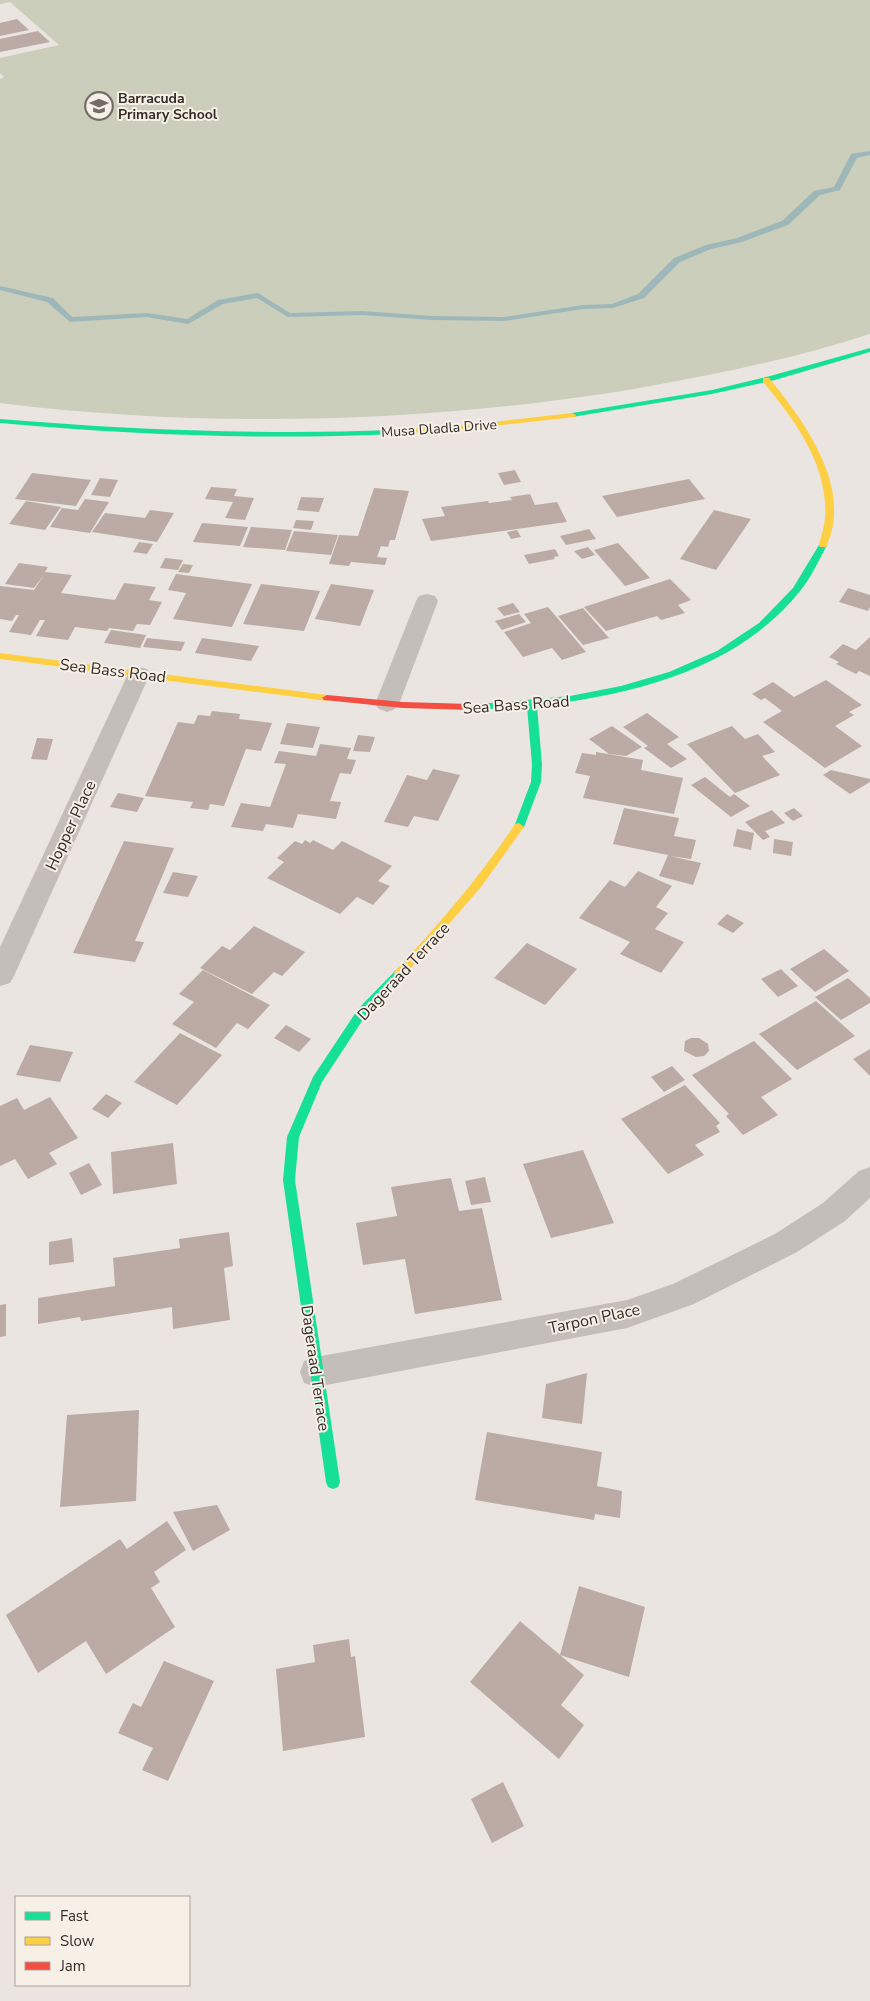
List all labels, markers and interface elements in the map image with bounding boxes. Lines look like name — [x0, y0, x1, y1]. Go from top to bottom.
place label: Barracuda Primary School — [118, 89, 218, 124]
school or university icon: Barracuda Primary School — [84, 91, 114, 121]
street label: Musa Dladla Drive — [380, 415, 498, 442]
street label: Sea Bass Road — [58, 654, 167, 688]
street label: Sea Bass Road — [462, 690, 570, 720]
street label: Hopper Place — [40, 777, 101, 874]
street label: Dageraad Terrace — [352, 918, 455, 1026]
street label: Tarpon Place — [546, 1299, 642, 1339]
street label: Dageraad Terrace — [295, 1304, 335, 1432]
legend — [15, 1896, 190, 1986]
text: Fast — [60, 1906, 89, 1926]
text: Slow — [60, 1931, 95, 1951]
text: Jam — [59, 1956, 86, 1976]

